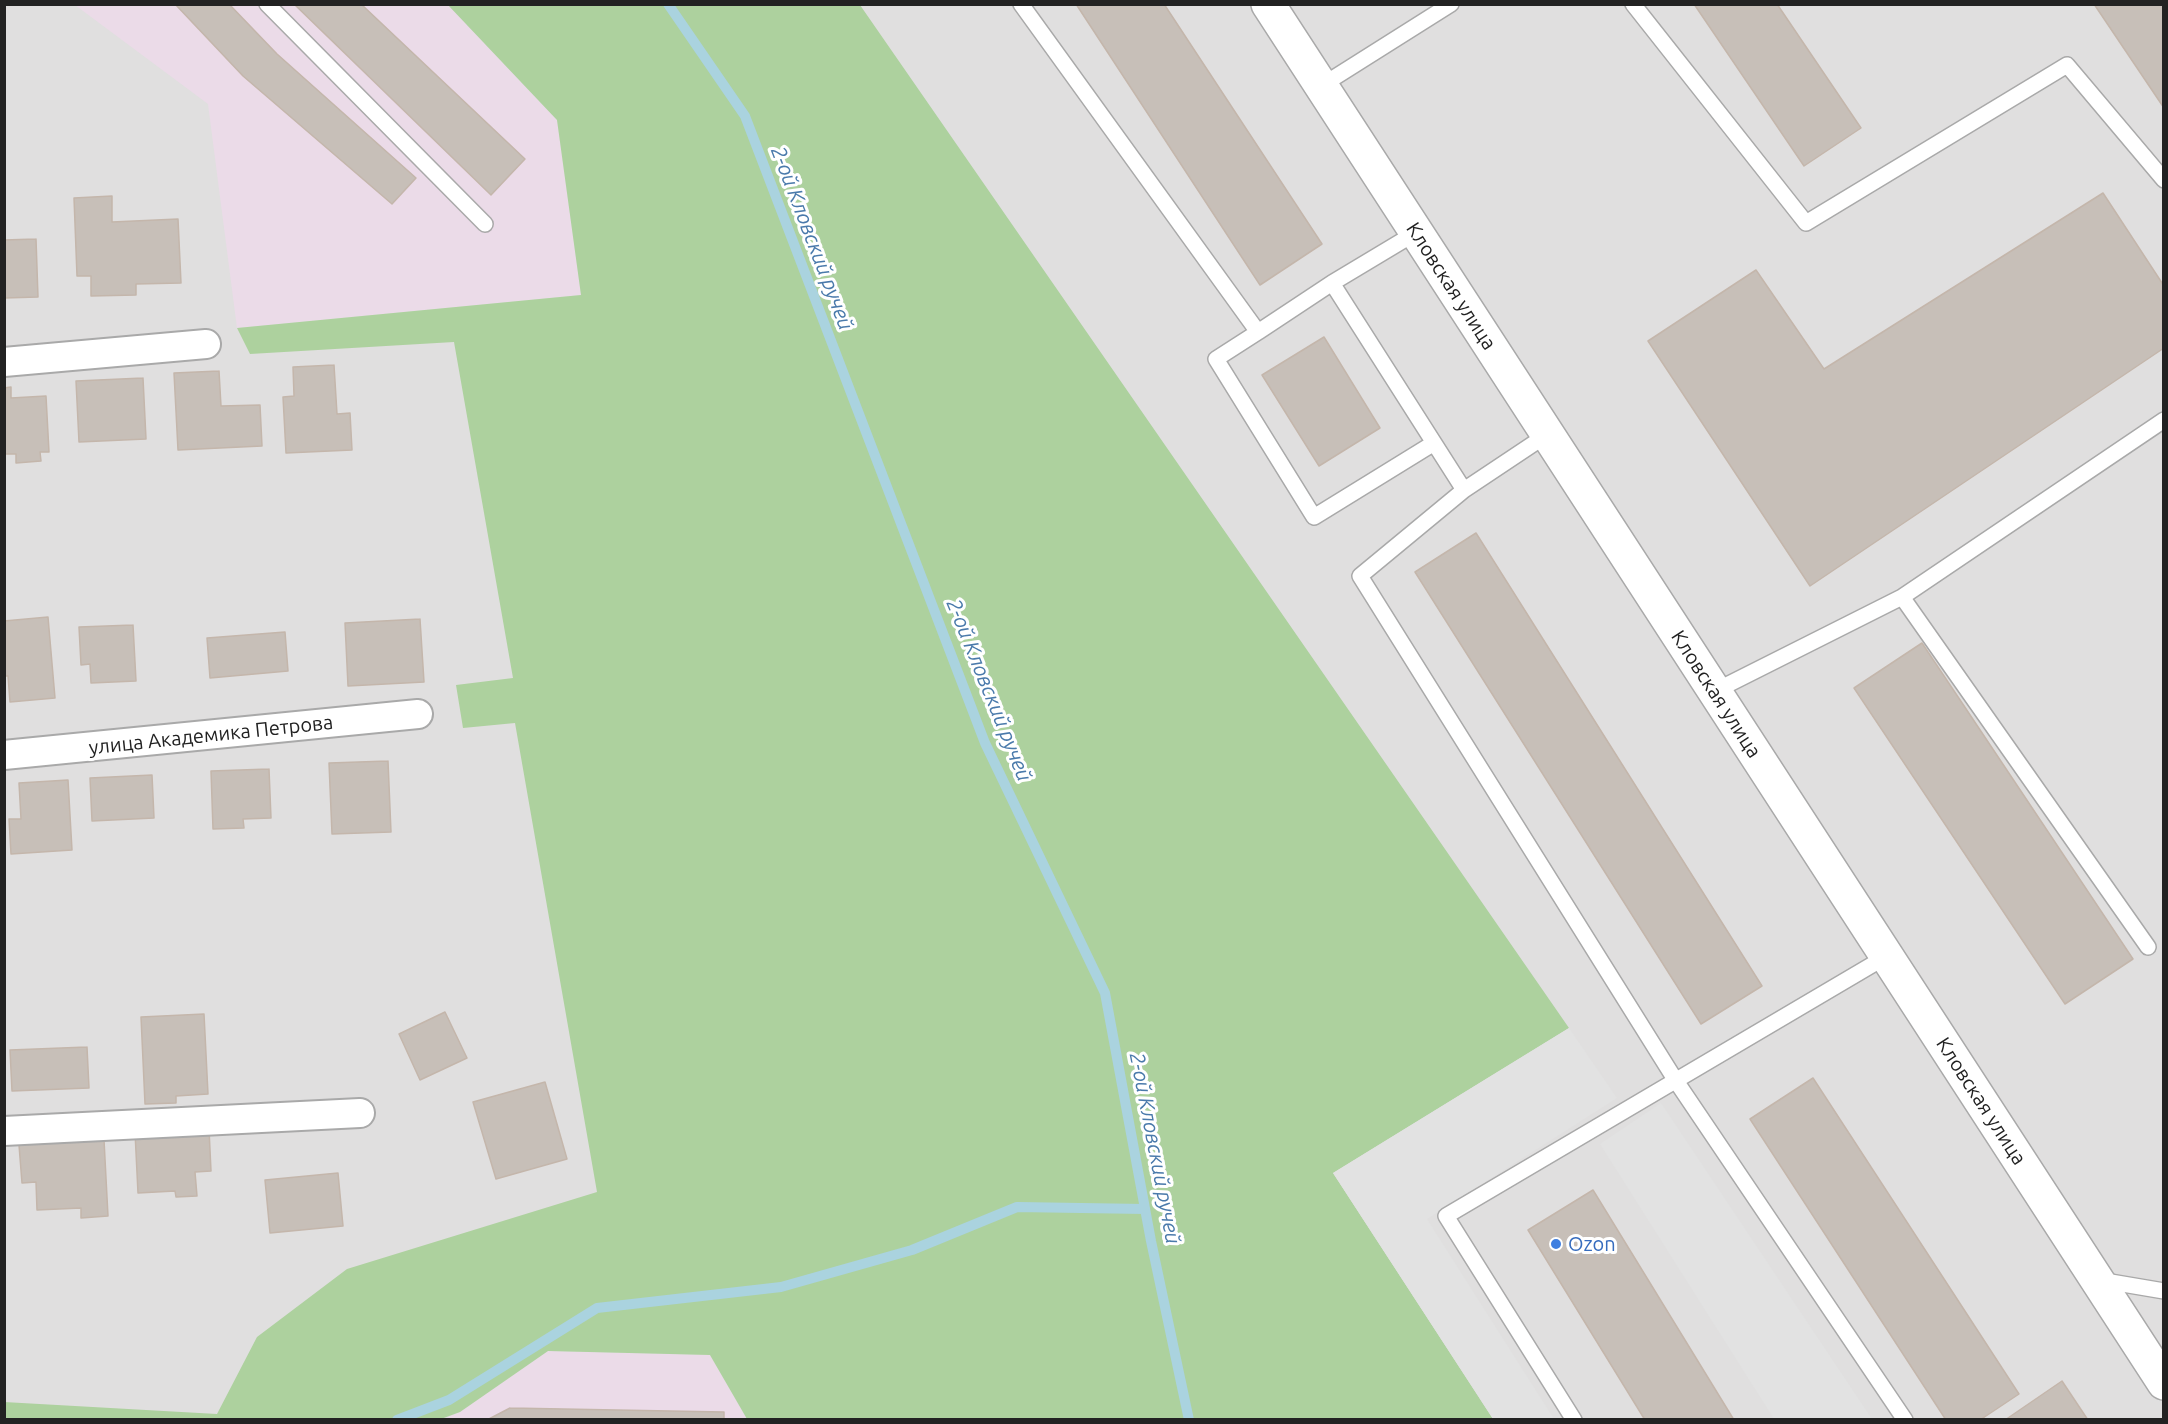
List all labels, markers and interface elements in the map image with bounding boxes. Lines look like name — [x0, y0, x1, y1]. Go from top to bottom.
water label: 2-ой Кловский ручей — [765, 143, 859, 333]
street label: Кловская улица — [1401, 218, 1501, 354]
water label: 2-ой Кловский ручей — [941, 595, 1037, 785]
street label: Кловская улица — [1666, 626, 1766, 762]
street label: улица Академика Петрова — [88, 710, 334, 760]
street label: Кловская улица — [1931, 1033, 2031, 1169]
water label: 2-ой Кловский ручей — [1124, 1050, 1186, 1246]
place label: Ozon — [1568, 1232, 1616, 1256]
marker: Ozon — [1549, 1237, 1563, 1251]

